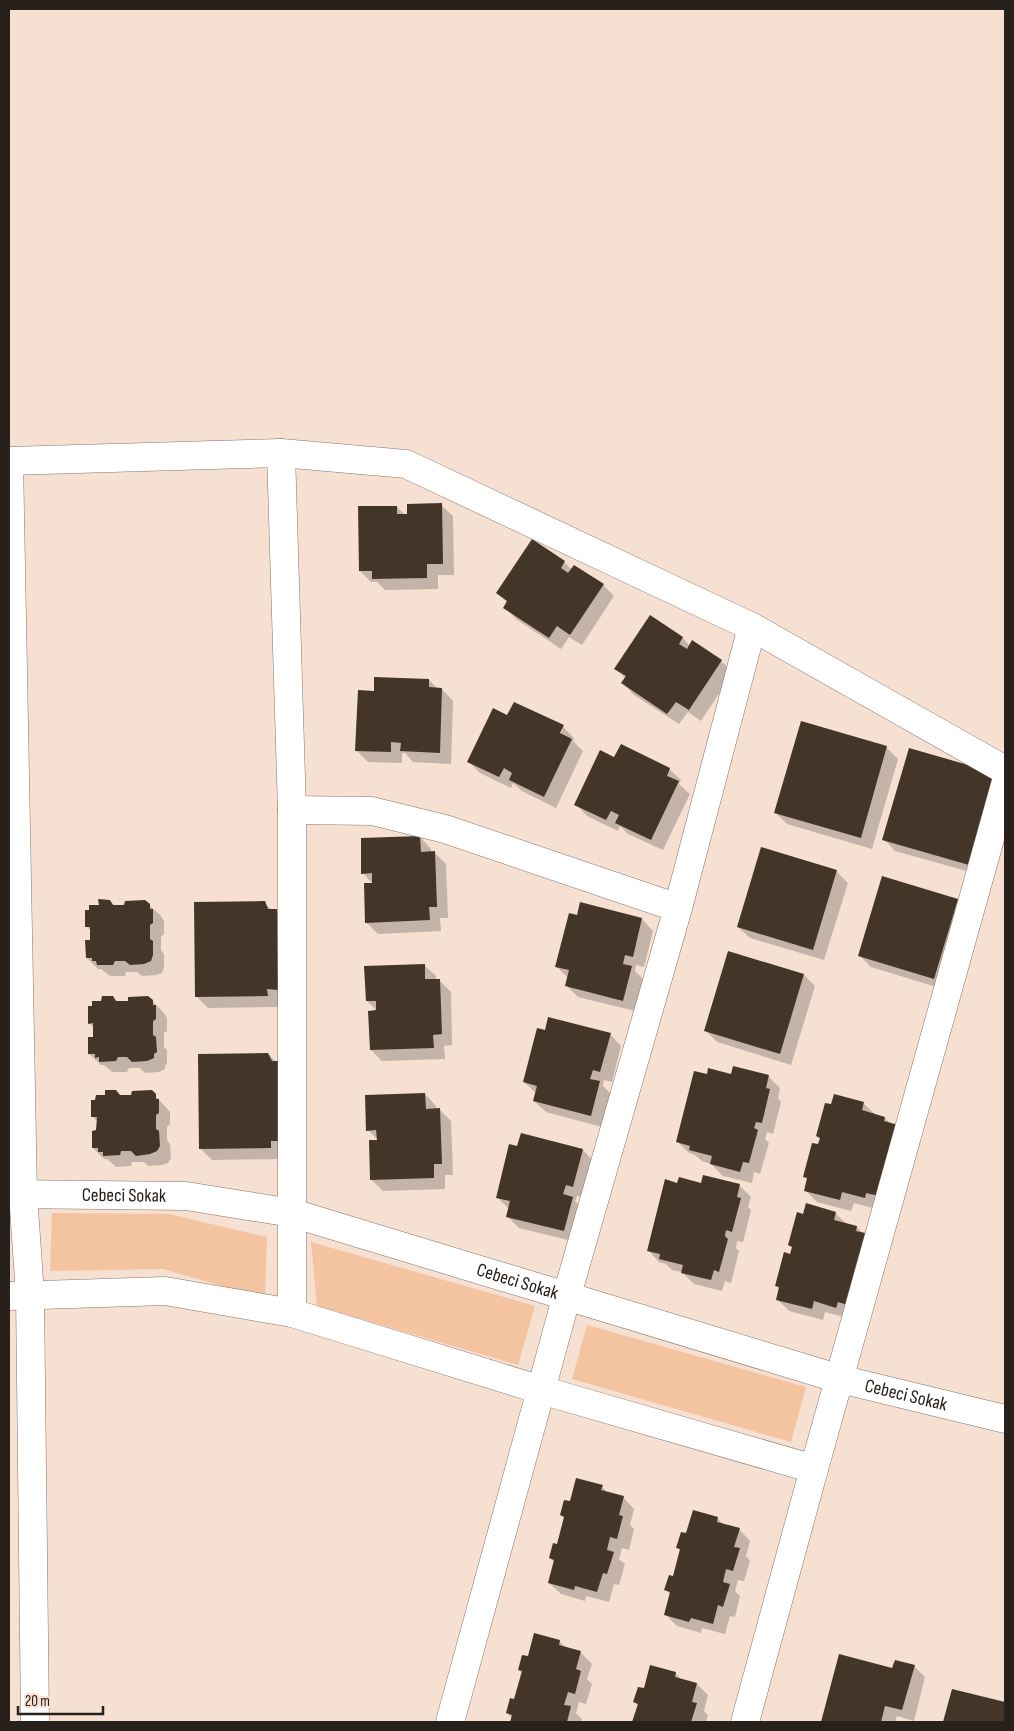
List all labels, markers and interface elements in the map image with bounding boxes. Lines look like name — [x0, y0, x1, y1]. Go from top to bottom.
street label: Cebeci Sokak — [82, 1183, 167, 1207]
street label: Cebeci Sokak — [474, 1258, 562, 1305]
street label: Cebeci Sokak — [862, 1374, 951, 1416]
scale bar — [18, 1684, 102, 1716]
text: 20 m — [25, 1692, 50, 1711]

